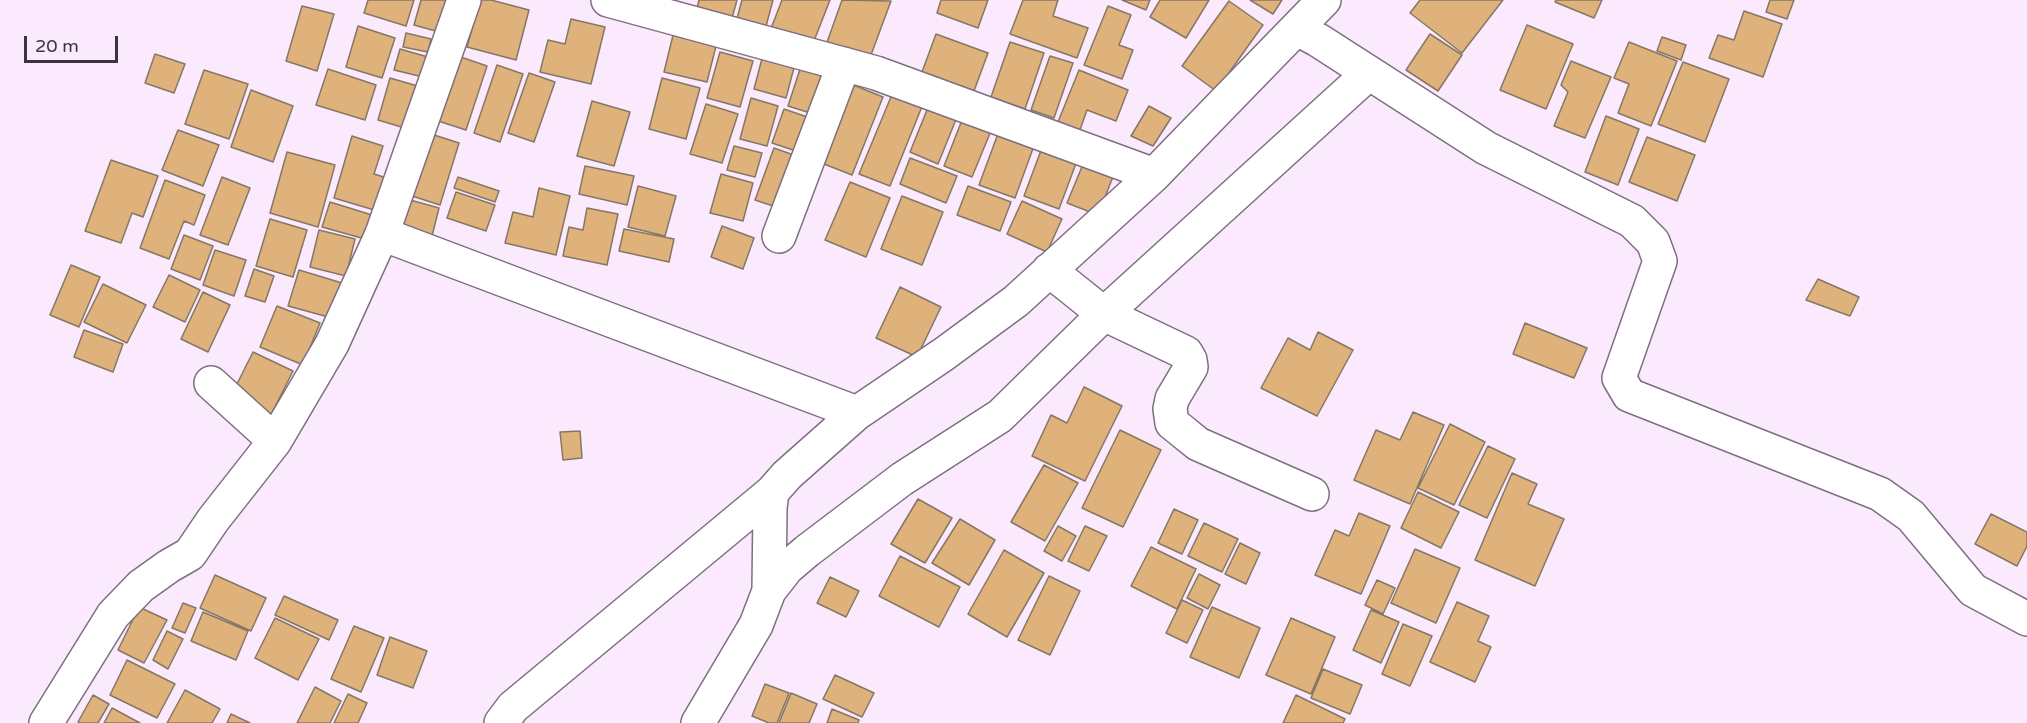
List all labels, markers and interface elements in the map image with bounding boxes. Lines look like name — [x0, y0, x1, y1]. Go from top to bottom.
scale bar — [27, 24, 122, 62]
text: 20 m — [35, 35, 79, 57]

